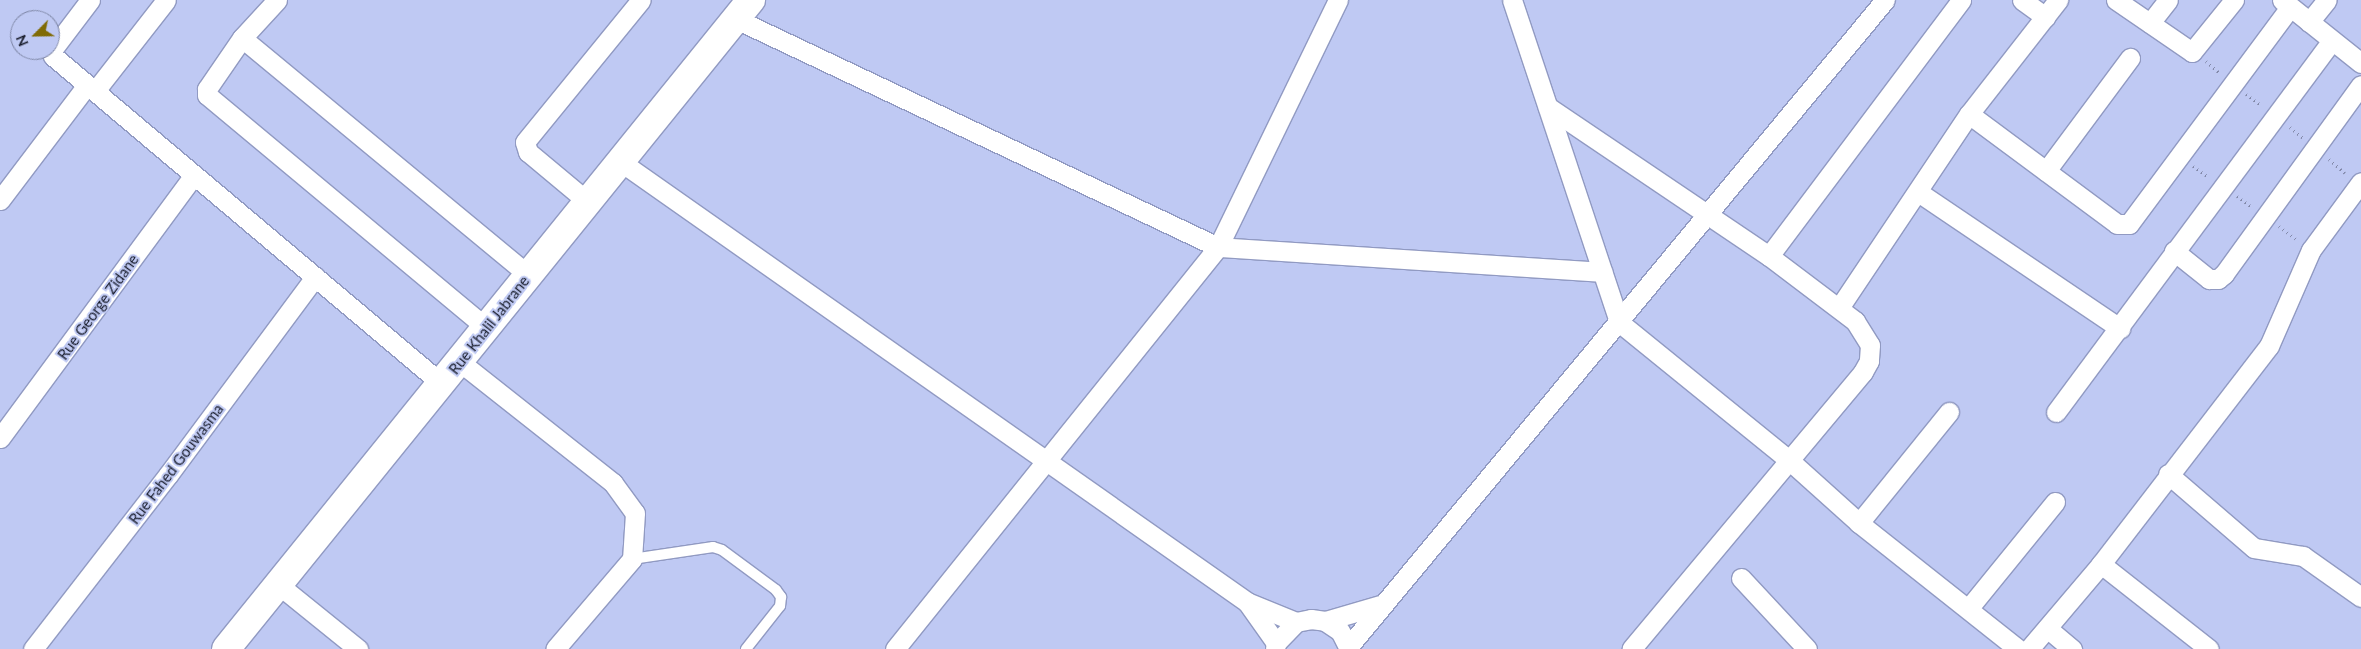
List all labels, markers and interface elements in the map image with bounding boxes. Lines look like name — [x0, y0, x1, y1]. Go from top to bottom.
north arrow — [10, 10, 60, 60]
text: N — [12, 32, 32, 49]
street label: Rue George Zidane — [54, 251, 142, 363]
street label: Rue Khalil Jabrane — [445, 272, 533, 378]
street label: Rue Fahed Gouwasma — [125, 400, 227, 528]

